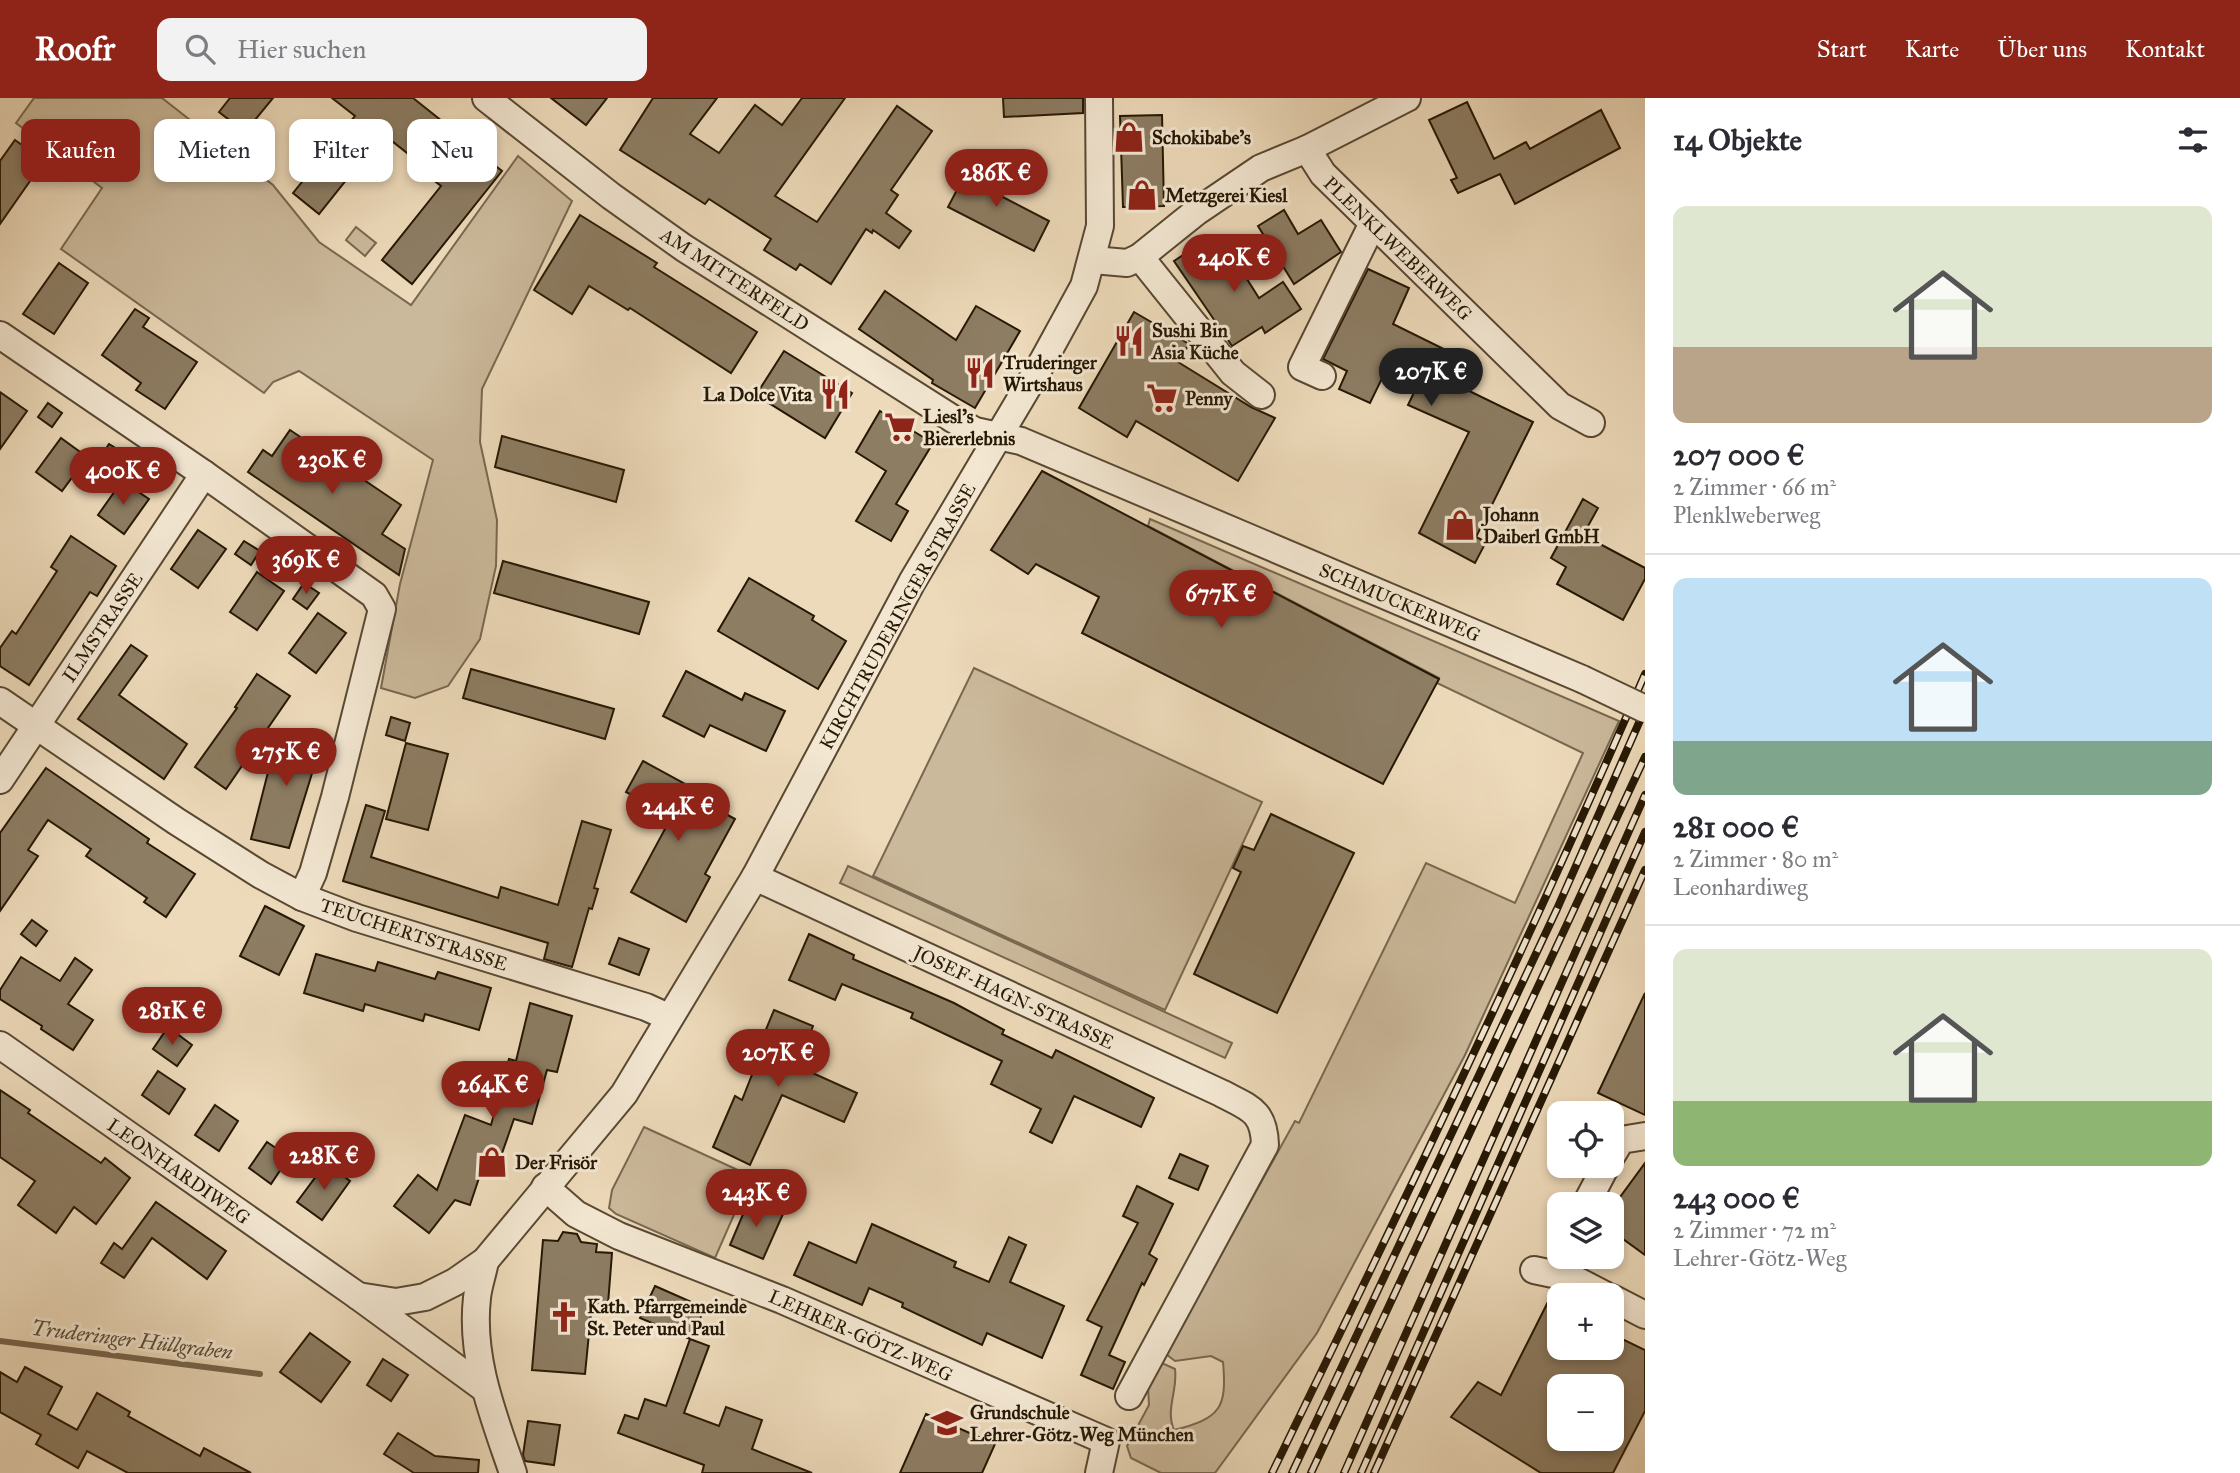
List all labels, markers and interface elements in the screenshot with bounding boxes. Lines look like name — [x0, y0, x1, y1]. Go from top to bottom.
search box — [157, 18, 647, 81]
text: Roofr — [35, 29, 115, 69]
icon: search — [181, 30, 219, 68]
text: Hier suchen — [237, 33, 366, 65]
text: Start — [1817, 34, 1867, 64]
text: Karte — [1905, 34, 1959, 64]
text: Über uns — [1997, 34, 2087, 64]
text: Kontakt — [2125, 34, 2205, 64]
chip: Kaufen — [21, 119, 140, 182]
chip: Mieten — [154, 119, 275, 182]
chip: Filter — [289, 119, 393, 182]
chip: Neu — [407, 119, 497, 182]
shop icon: Schokibabe's — [1112, 120, 1146, 154]
icon: filters — [2174, 121, 2212, 159]
text: 14 Objekte — [1673, 122, 1802, 158]
place label: Schokibabe's — [1152, 126, 1251, 149]
pin: 286K € — [939, 150, 1053, 209]
text: 286K € — [961, 158, 1031, 186]
street label: PLENKLWEBERWEG — [1319, 172, 1477, 325]
shop icon: Metzgerei Kiesl — [1125, 178, 1159, 212]
place label: Metzgerei Kiesl — [1165, 184, 1288, 208]
street label: AM MITTERFELD — [655, 222, 813, 336]
pin: 240K € — [1177, 234, 1291, 294]
text: 240K € — [1198, 243, 1270, 271]
icon: home — [1880, 252, 2006, 378]
place label: Sushi Bin Asia Küche — [1150, 319, 1239, 364]
restaurant icon: Sushi Bin Asia Küche — [1112, 324, 1146, 358]
pin: 207K € — [1374, 348, 1488, 408]
place label: Truderinger Wirtshaus — [1002, 351, 1098, 396]
restaurant icon: Truderinger Wirtshaus — [963, 356, 997, 390]
text: 207K € — [1395, 357, 1467, 385]
restaurant icon: La Dolce Vita — [818, 377, 852, 411]
supermarket icon: Penny — [1145, 381, 1179, 415]
place label: La Dolce Vita — [703, 383, 813, 406]
place label: Penny — [1185, 387, 1234, 411]
place label: Liesl's Biererlebnis — [923, 405, 1015, 450]
supermarket icon: Liesl's Biererlebnis — [883, 410, 917, 444]
pin: 230K € — [275, 436, 389, 496]
text: 207 000 € — [1673, 437, 1805, 473]
text: 230K € — [297, 445, 367, 473]
pin: 400K € — [66, 448, 180, 507]
text: 400K € — [86, 456, 160, 484]
text: 2 Zimmer · 66 m² — [1673, 473, 1836, 501]
street label: KIRCHTRUDERINGER STRASSE — [814, 479, 981, 753]
text: Plenklweberweg — [1673, 501, 1820, 529]
place label: Johann Daiberl GmbH — [1480, 503, 1600, 548]
shop icon: Johann Daiberl GmbH — [1443, 508, 1477, 542]
pin: 369K € — [249, 536, 363, 596]
text: 369K € — [272, 545, 340, 573]
street label: SCHMUCKERWEG — [1316, 558, 1484, 647]
street label: ILMSTRASSE — [57, 568, 148, 687]
pin: 677K € — [1164, 570, 1278, 630]
text: 677K € — [1185, 579, 1257, 607]
icon: home — [1880, 624, 2006, 750]
pin: 275K € — [229, 728, 343, 788]
text: 275K € — [252, 737, 320, 765]
pin: 244K € — [621, 784, 735, 843]
text: 244K € — [642, 792, 714, 820]
text: 281 000 € — [1673, 809, 1799, 845]
text: 2 Zimmer · 80 m² — [1673, 845, 1838, 873]
text: Leonhardiweg — [1673, 873, 1808, 901]
street label: TEUCHERTSTRASSE — [317, 893, 511, 976]
street label: JOSEF-HAGN-STRASSE — [908, 940, 1118, 1055]
pin: 281K € — [115, 988, 229, 1047]
icon: home — [1880, 995, 2006, 1121]
text: 281K € — [138, 996, 206, 1024]
pin: 207K € — [721, 1030, 835, 1089]
text: 207K € — [742, 1038, 814, 1066]
pin: 264K € — [436, 1062, 550, 1121]
text: 264K € — [457, 1070, 529, 1098]
map controls — [1547, 1101, 1624, 1451]
button: locate — [1547, 1101, 1624, 1178]
street label: LEONHARDIWEG — [103, 1114, 255, 1229]
pin: 228K € — [267, 1132, 381, 1192]
text: 228K € — [289, 1141, 359, 1169]
shop icon: Der Frisör — [475, 1145, 509, 1179]
place label: Der Frisör — [515, 1151, 598, 1174]
pin: 243K € — [699, 1170, 813, 1229]
text: 243K € — [722, 1178, 790, 1206]
text: 243 000 € — [1673, 1180, 1800, 1216]
button: layers — [1547, 1192, 1624, 1269]
text: 2 Zimmer · 72 m² — [1673, 1216, 1836, 1244]
text: Lehrer-Götz-Weg — [1673, 1244, 1846, 1272]
button: + — [1547, 1283, 1624, 1360]
street label: LEHRER-GÖTZ-WEG — [765, 1285, 956, 1386]
place label: Kath. Pfarrgemeinde St. Peter und Paul — [587, 1295, 747, 1340]
church icon: Kath. Pfarrgemeinde St. Peter und Paul — [547, 1300, 581, 1334]
water label: Truderinger Hüllgraben — [30, 1315, 234, 1365]
button: − — [1547, 1374, 1624, 1451]
place label: Grundschule Lehrer-Götz-Weg München — [970, 1401, 1195, 1447]
school or university icon: Grundschule Lehrer-Götz-Weg München — [930, 1406, 964, 1440]

